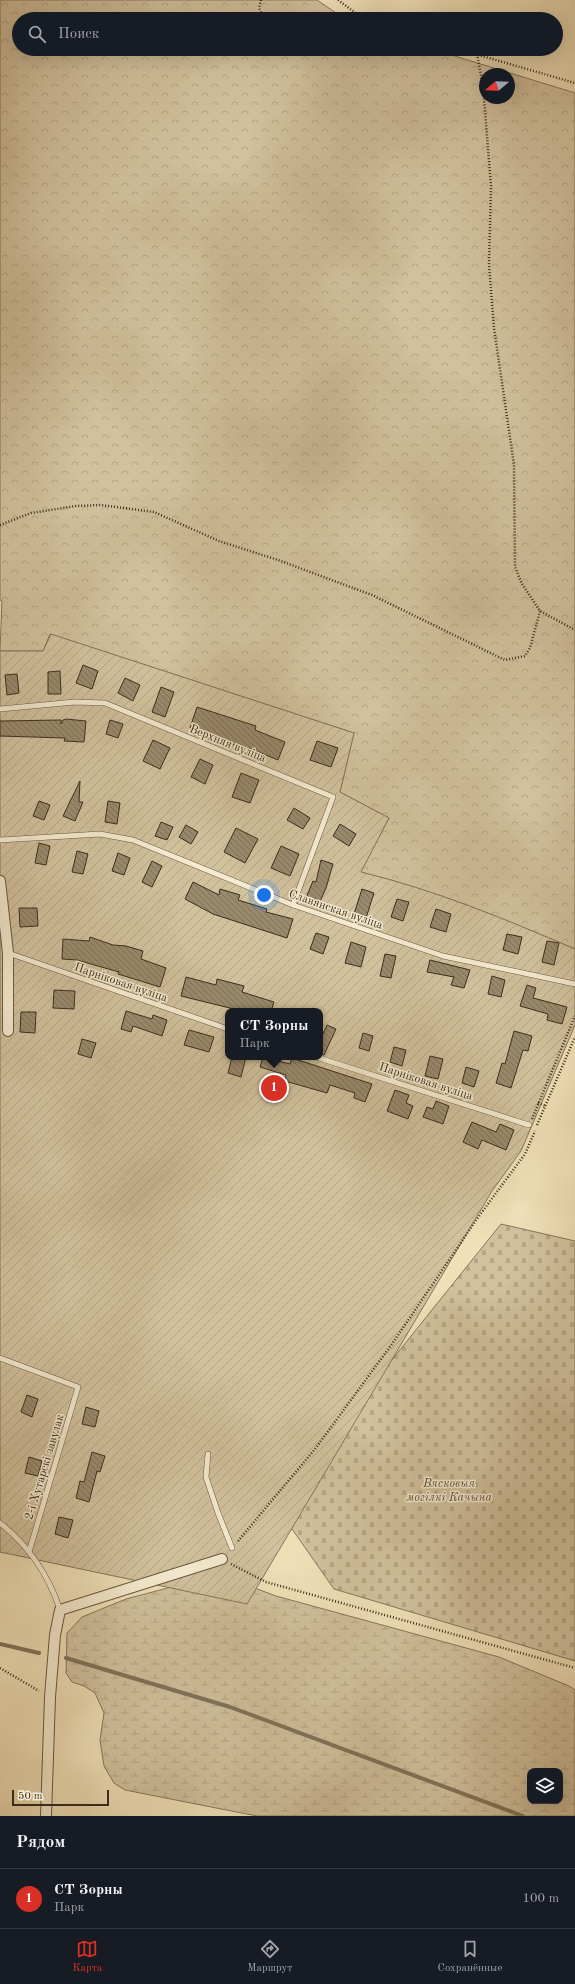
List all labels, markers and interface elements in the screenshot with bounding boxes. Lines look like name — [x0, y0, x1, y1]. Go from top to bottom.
search box — [12, 12, 563, 56]
icon: search — [26, 23, 48, 45]
text: Поиск — [58, 27, 99, 42]
north arrow — [479, 68, 515, 104]
street label: Верхняя вуліца — [188, 722, 268, 765]
your location — [254, 885, 274, 905]
street label: Славянская вуліца — [287, 887, 385, 932]
street label: Парніковая вуліца — [72, 960, 169, 1005]
popup — [225, 1008, 323, 1060]
text: СТ Зорны — [240, 1019, 308, 1034]
text: Парк — [240, 1037, 270, 1050]
street label: Парніковая вуліца — [377, 1060, 474, 1103]
pin: 1 — [261, 1073, 287, 1103]
street label: 2-і Хутарскі завулак — [22, 1413, 67, 1521]
park label: Вясковыя могілкі Качына — [406, 1478, 492, 1504]
map controls — [527, 1768, 563, 1804]
button: layers — [527, 1768, 563, 1804]
scale bar — [12, 1788, 109, 1807]
text: 50 m — [18, 1791, 43, 1802]
text: Рядом — [16, 1834, 65, 1851]
text: СТ Зорны — [54, 1883, 123, 1898]
text: 1 — [25, 1892, 33, 1905]
text: 100 m — [522, 1892, 559, 1905]
text: Парк — [54, 1901, 84, 1914]
tab: Карта — [73, 1938, 102, 1976]
tab: Маршрут — [247, 1938, 293, 1976]
tab: Сохранённые — [438, 1938, 502, 1976]

